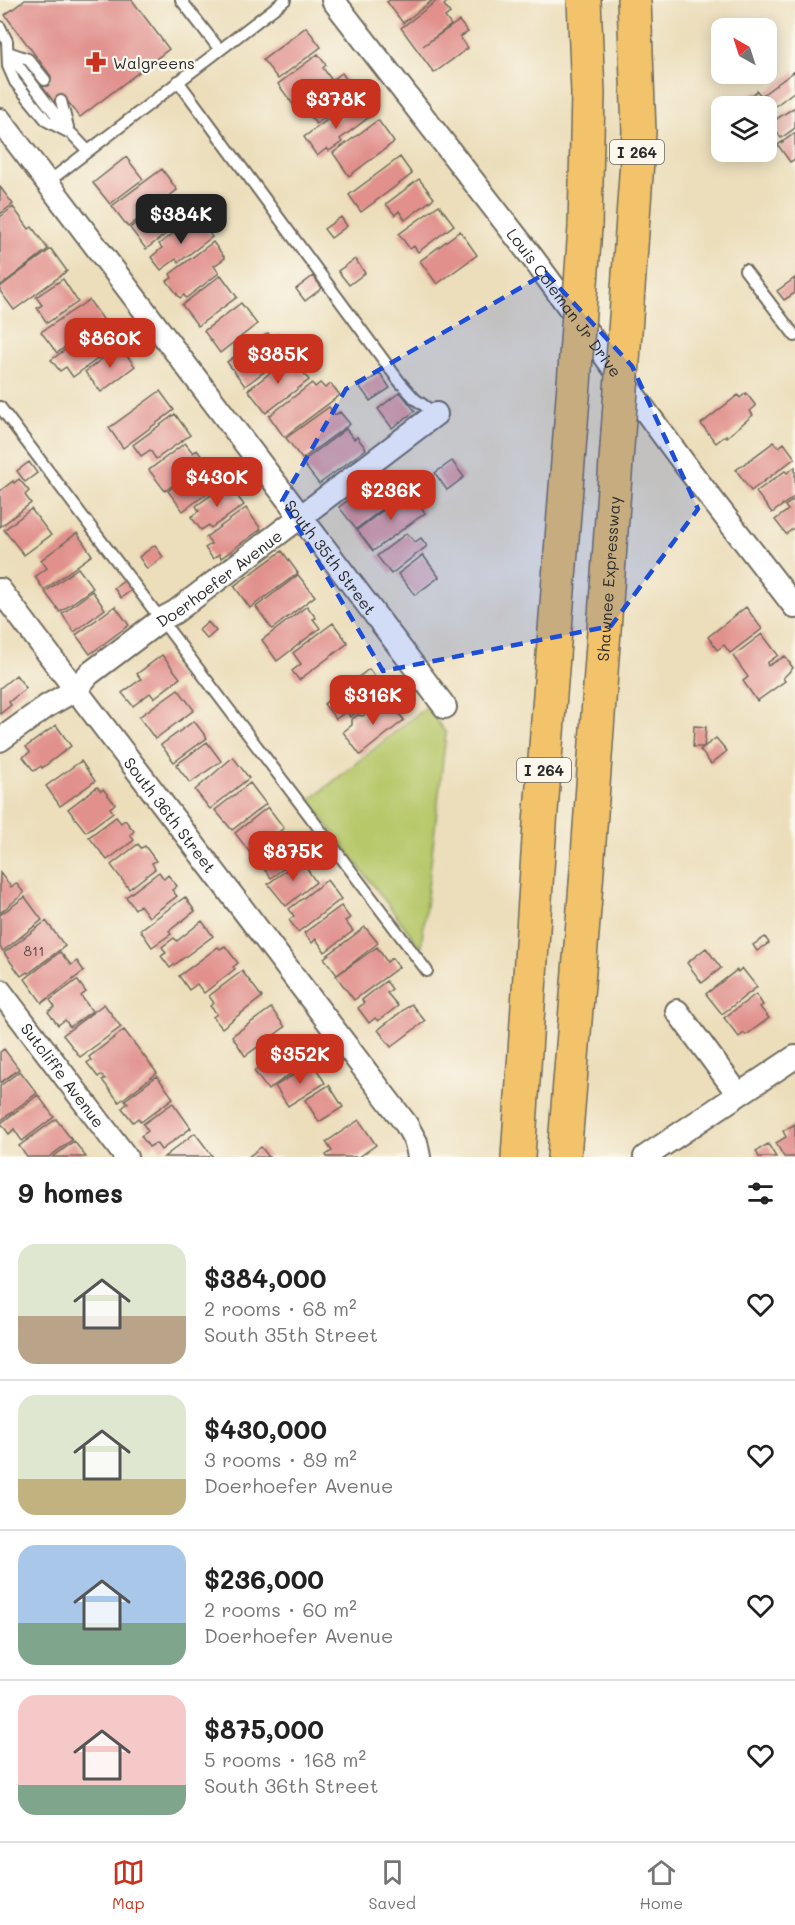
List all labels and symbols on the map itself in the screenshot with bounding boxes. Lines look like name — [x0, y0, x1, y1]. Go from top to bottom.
north arrow — [711, 18, 777, 84]
pharmacy icon: Walgreens — [84, 50, 108, 74]
place label: Walgreens — [113, 52, 195, 73]
pin: $378K — [294, 79, 378, 130]
road number: I 264 — [610, 140, 664, 164]
pin: $384K — [139, 194, 223, 245]
street label: Louis Coleman Jr Drive — [503, 223, 627, 381]
pin: $860K — [68, 318, 152, 369]
pin: $385K — [236, 334, 320, 385]
pin: $430K — [175, 457, 259, 508]
pin: $236K — [349, 470, 433, 521]
street label: South 35th Street — [281, 495, 382, 619]
street label: Shawnee Expressway — [591, 495, 624, 662]
street label: Doerhoefer Avenue — [151, 524, 286, 631]
pin: $316K — [331, 675, 415, 726]
street label: South 36th Street — [120, 753, 221, 876]
road number: I 264 — [517, 758, 571, 782]
pin: $875K — [251, 831, 335, 882]
house number: 811 — [24, 941, 45, 960]
street label: Sutcliffe Avenue — [17, 1018, 110, 1131]
pin: $352K — [258, 1034, 342, 1085]

